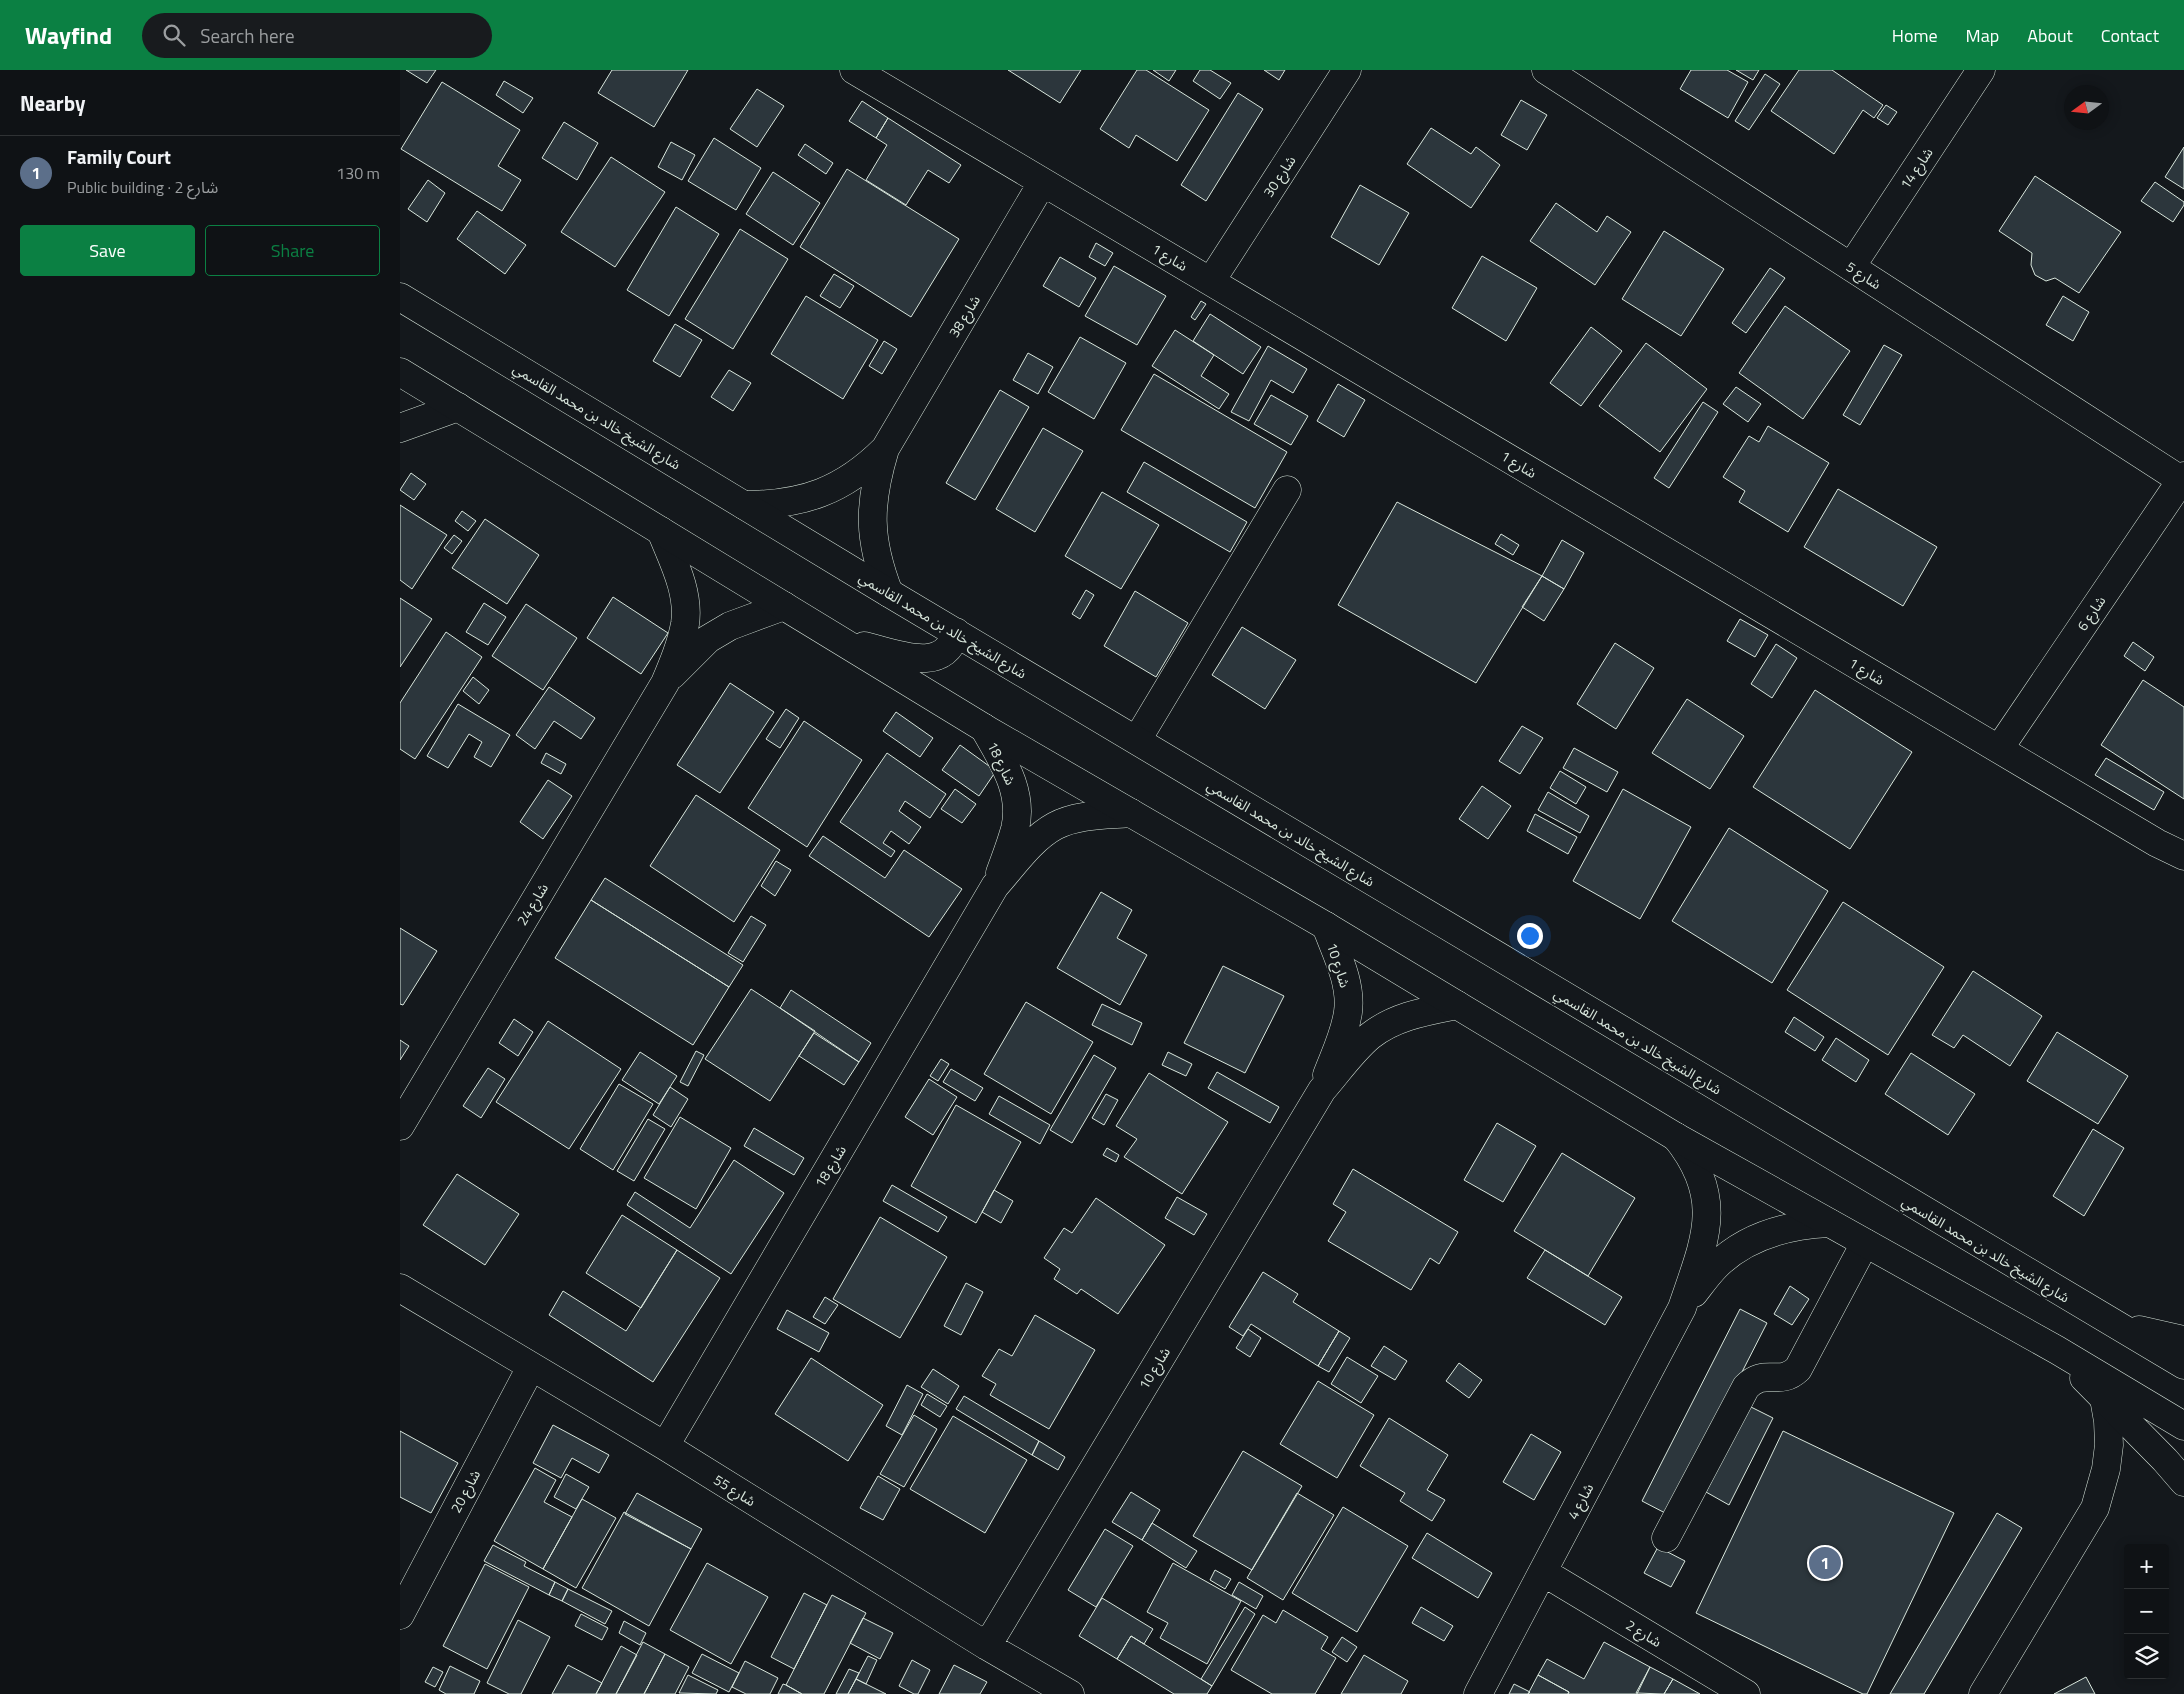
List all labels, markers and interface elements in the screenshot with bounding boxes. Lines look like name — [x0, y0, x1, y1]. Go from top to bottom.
search box — [142, 13, 492, 58]
text: Wayfind — [25, 17, 112, 53]
icon: search — [160, 21, 188, 49]
text: Search here — [200, 21, 295, 50]
text: Home — [1892, 22, 1938, 49]
text: Map — [1966, 22, 1999, 49]
text: About — [2027, 22, 2073, 49]
text: Contact — [2101, 22, 2159, 49]
north arrow — [2064, 85, 2109, 130]
text: Nearby — [20, 87, 85, 119]
text: Family Court — [67, 142, 171, 171]
street label: شارع 14 — [1894, 143, 1938, 194]
street label: شارع 30 — [1258, 151, 1301, 202]
text: 1 — [32, 161, 40, 185]
text: 130 m — [336, 161, 380, 185]
text: Public building · شارع 2 — [67, 175, 218, 199]
button: Save — [20, 225, 195, 276]
button: Share — [205, 225, 380, 276]
street label: شارع 1 — [1148, 238, 1192, 277]
street label: شارع 5 — [1842, 256, 1886, 295]
street label: شارع 38 — [943, 291, 986, 342]
street label: شارع الشيخ خالد بن محمد القاسمي — [508, 357, 685, 476]
street label: شارع 1 — [1497, 445, 1541, 484]
street label: شارع الشيخ خالد بن محمد القاسمي — [854, 566, 1031, 685]
street label: شارع 6 — [2072, 591, 2111, 635]
street label: شارع 1 — [1845, 652, 1889, 691]
street label: شارع 18 — [982, 738, 1022, 789]
street label: شارع الشيخ خالد بن محمد القاسمي — [1202, 774, 1379, 893]
street label: شارع 24 — [511, 879, 554, 930]
your location — [1517, 923, 1543, 949]
street label: شارع 10 — [1321, 940, 1356, 990]
street label: شارع الشيخ خالد بن محمد القاسمي — [1549, 982, 1726, 1101]
street label: شارع 18 — [809, 1141, 852, 1192]
street label: شارع الشيخ خالد بن محمد القاسمي — [1897, 1190, 2074, 1309]
street label: شارع 10 — [1133, 1343, 1176, 1394]
street label: شارع 20 — [445, 1466, 486, 1517]
street label: شارع 55 — [709, 1469, 760, 1512]
street label: شارع 4 — [1562, 1479, 1599, 1523]
pin: 1 — [1809, 1544, 1841, 1582]
map controls — [2124, 1544, 2169, 1679]
button: + — [2124, 1544, 2169, 1589]
button: − — [2124, 1589, 2169, 1634]
street label: شارع 2 — [1622, 1614, 1666, 1653]
button: layers — [2124, 1634, 2169, 1679]

